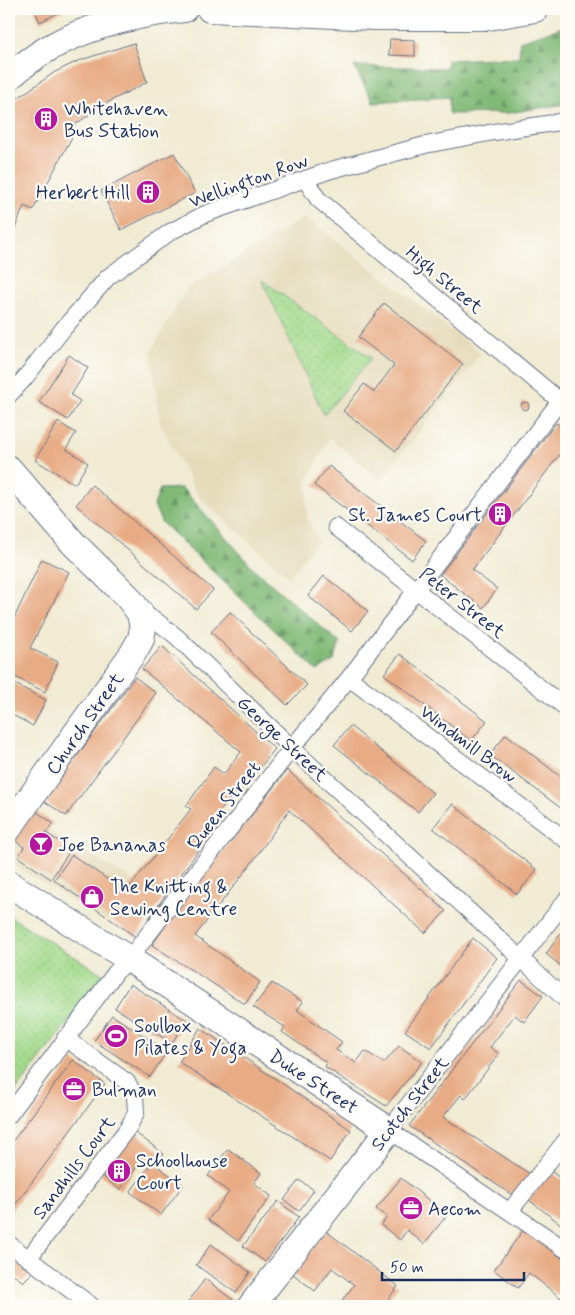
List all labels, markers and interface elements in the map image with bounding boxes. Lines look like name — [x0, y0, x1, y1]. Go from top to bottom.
place label: Whitehaven Bus Station — [64, 97, 168, 144]
building icon: Whitehaven Bus Station — [33, 106, 59, 132]
street label: Wellington Row — [185, 148, 313, 217]
building icon: Herbert Hill — [135, 179, 161, 205]
place label: Herbert Hill — [36, 181, 130, 206]
street label: High Street — [398, 240, 488, 322]
building icon: St. James Court — [487, 501, 513, 527]
place label: St. James Court — [348, 503, 482, 528]
street label: Peter Street — [414, 562, 510, 645]
street label: Church Street — [41, 668, 130, 780]
street label: George Street — [230, 691, 333, 789]
street label: Windmill Brow — [414, 699, 522, 789]
street label: Queen Street — [182, 756, 267, 856]
bar icon: Joe Bananas — [28, 831, 54, 857]
place label: Joe Bananas — [58, 833, 166, 858]
place label: The Knitting & Sewing Centre — [110, 875, 237, 923]
shop icon: The Knitting & Sewing Centre — [79, 884, 105, 910]
place label: Soulbox Pilates & Yoga — [134, 1014, 247, 1064]
sports icon: Soulbox Pilates & Yoga — [103, 1023, 129, 1049]
street label: Duke Street — [264, 1044, 363, 1120]
street label: Scotch Street — [365, 1052, 455, 1156]
office icon: Bulman — [61, 1076, 87, 1102]
place label: Bulman — [92, 1078, 157, 1103]
street label: Sandhills Court — [27, 1111, 121, 1225]
place label: Schoolhouse Court — [136, 1149, 228, 1196]
building icon: Schoolhouse Court — [106, 1158, 132, 1184]
office icon: Aecom — [398, 1195, 424, 1221]
place label: Aecom — [428, 1197, 482, 1222]
scale bar — [382, 1250, 525, 1282]
text: 50 m — [390, 1258, 424, 1278]

